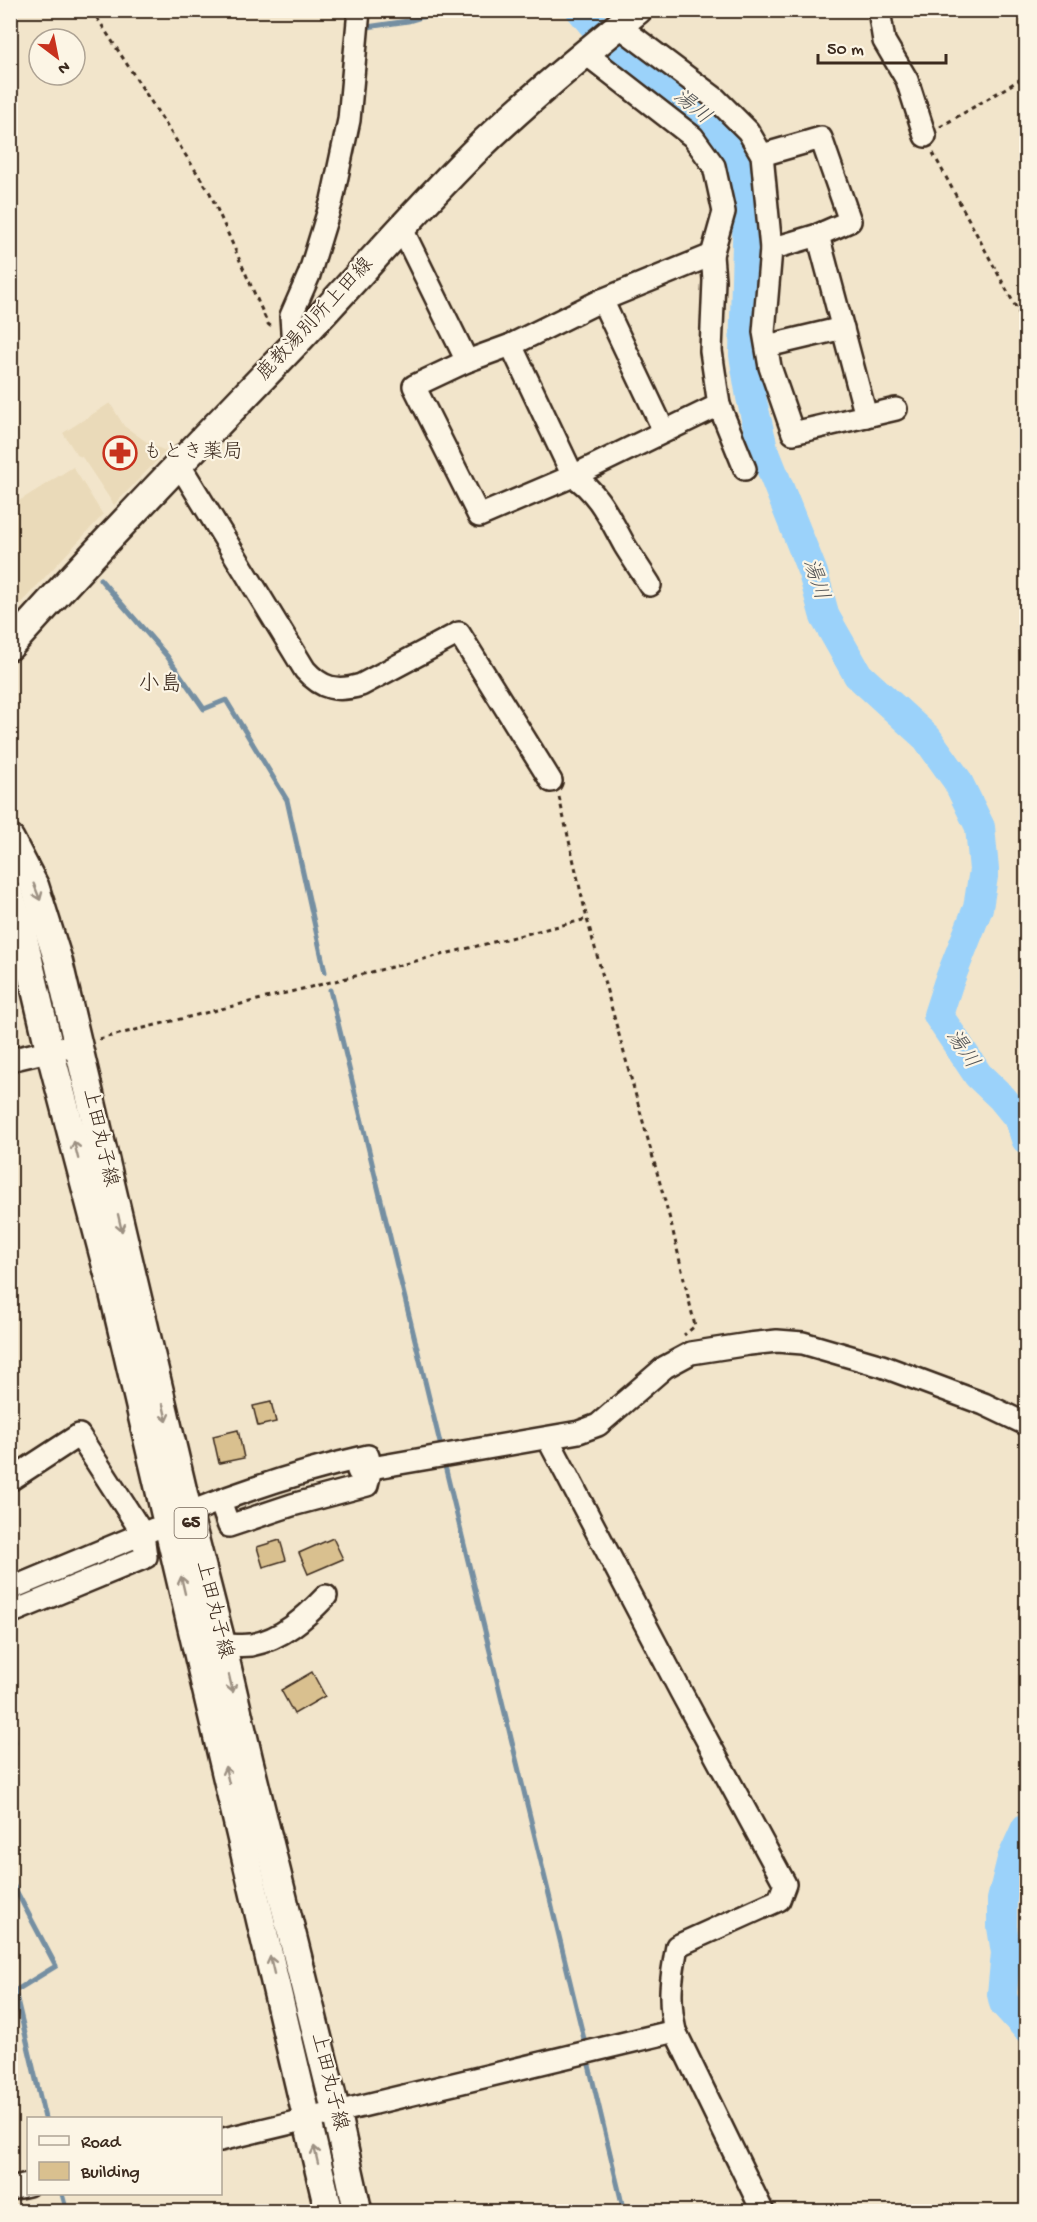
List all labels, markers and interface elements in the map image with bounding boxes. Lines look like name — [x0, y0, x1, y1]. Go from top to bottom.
north arrow — [27, 27, 87, 87]
scale bar — [818, 27, 946, 65]
text: 50 m — [827, 40, 864, 61]
text: N — [53, 56, 73, 78]
water label: 湯川 — [667, 84, 716, 131]
street label: 鹿教湯別所上田線 — [252, 252, 379, 386]
pharmacy icon: もとき薬局 — [102, 435, 138, 471]
place label: もとき薬局 — [143, 440, 243, 465]
water label: 湯川 — [796, 556, 833, 604]
district label: 小島 — [138, 672, 182, 699]
one-way arrow — [32, 882, 43, 900]
water label: 湯川 — [939, 1025, 984, 1074]
street label: 上田丸子線 — [77, 1086, 122, 1189]
one-way arrow — [69, 1140, 81, 1159]
one-way arrow — [114, 1213, 126, 1232]
one-way arrow — [159, 1403, 171, 1422]
road number: 65 — [174, 1508, 207, 1538]
street label: 上田丸子線 — [190, 1558, 237, 1661]
one-way arrow — [177, 1576, 189, 1595]
one-way arrow — [226, 1674, 237, 1693]
one-way arrow — [221, 1766, 233, 1785]
one-way arrow — [265, 1955, 277, 1974]
street label: 上田丸子線 — [305, 2030, 352, 2133]
legend — [27, 2117, 222, 2195]
text: Road — [81, 2133, 122, 2154]
one-way arrow — [309, 2145, 321, 2164]
text: Building — [80, 2163, 140, 2184]

